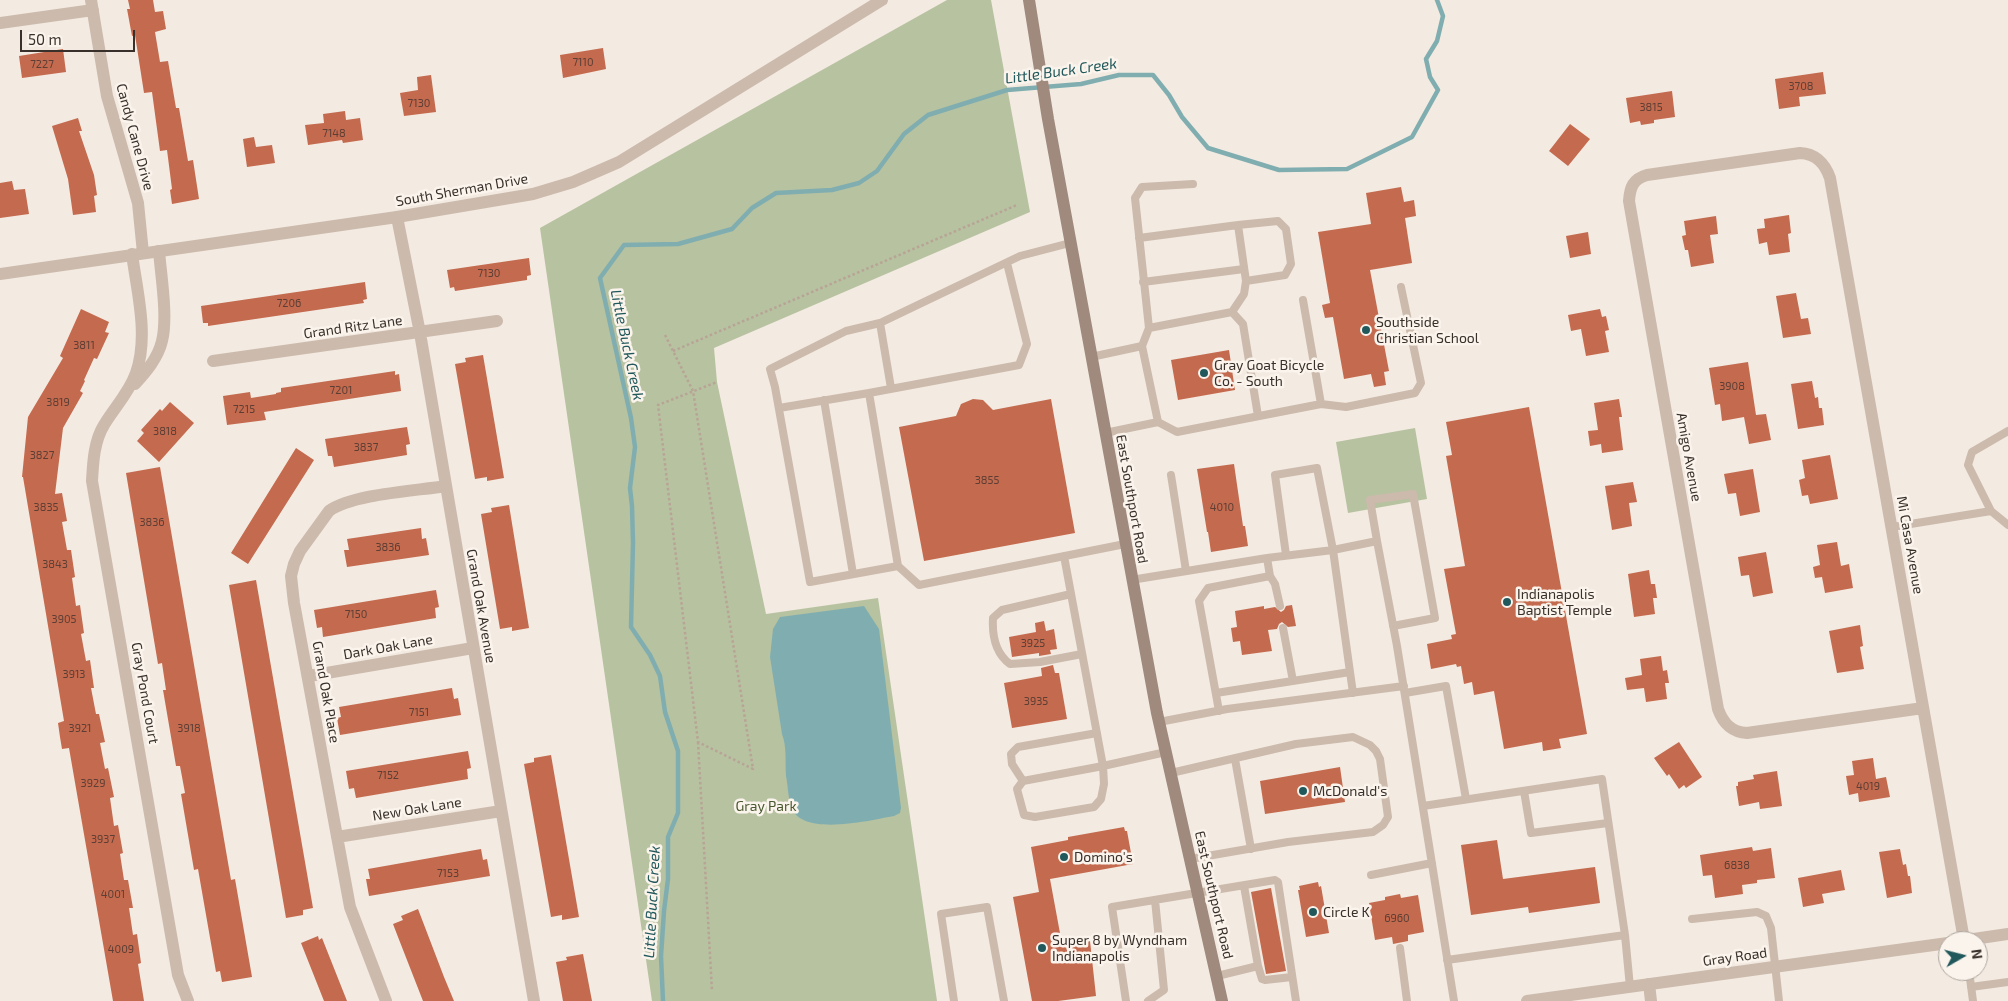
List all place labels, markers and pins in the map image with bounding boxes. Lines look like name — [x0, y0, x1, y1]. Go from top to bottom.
place label: Southside Christian School — [1376, 314, 1479, 347]
marker: Southside Christian School — [1360, 324, 1372, 336]
place label: Gray Goat Bicycle Co. - South — [1214, 357, 1324, 390]
marker: Gray Goat Bicycle Co. - South — [1198, 367, 1210, 379]
place label: Indianapolis Baptist Temple — [1517, 586, 1612, 618]
marker: Indianapolis Baptist Temple — [1501, 596, 1513, 608]
place label: McDonald's — [1313, 783, 1387, 799]
marker: McDonald's — [1297, 785, 1309, 797]
place label: Domino's — [1074, 849, 1133, 865]
marker: Domino's — [1058, 851, 1070, 863]
place label: Circle K — [1323, 904, 1370, 920]
marker: Circle K — [1307, 906, 1319, 918]
place label: Super 8 by Wyndham Indianapolis — [1052, 932, 1187, 964]
marker: Super 8 by Wyndham Indianapolis — [1036, 942, 1048, 954]

